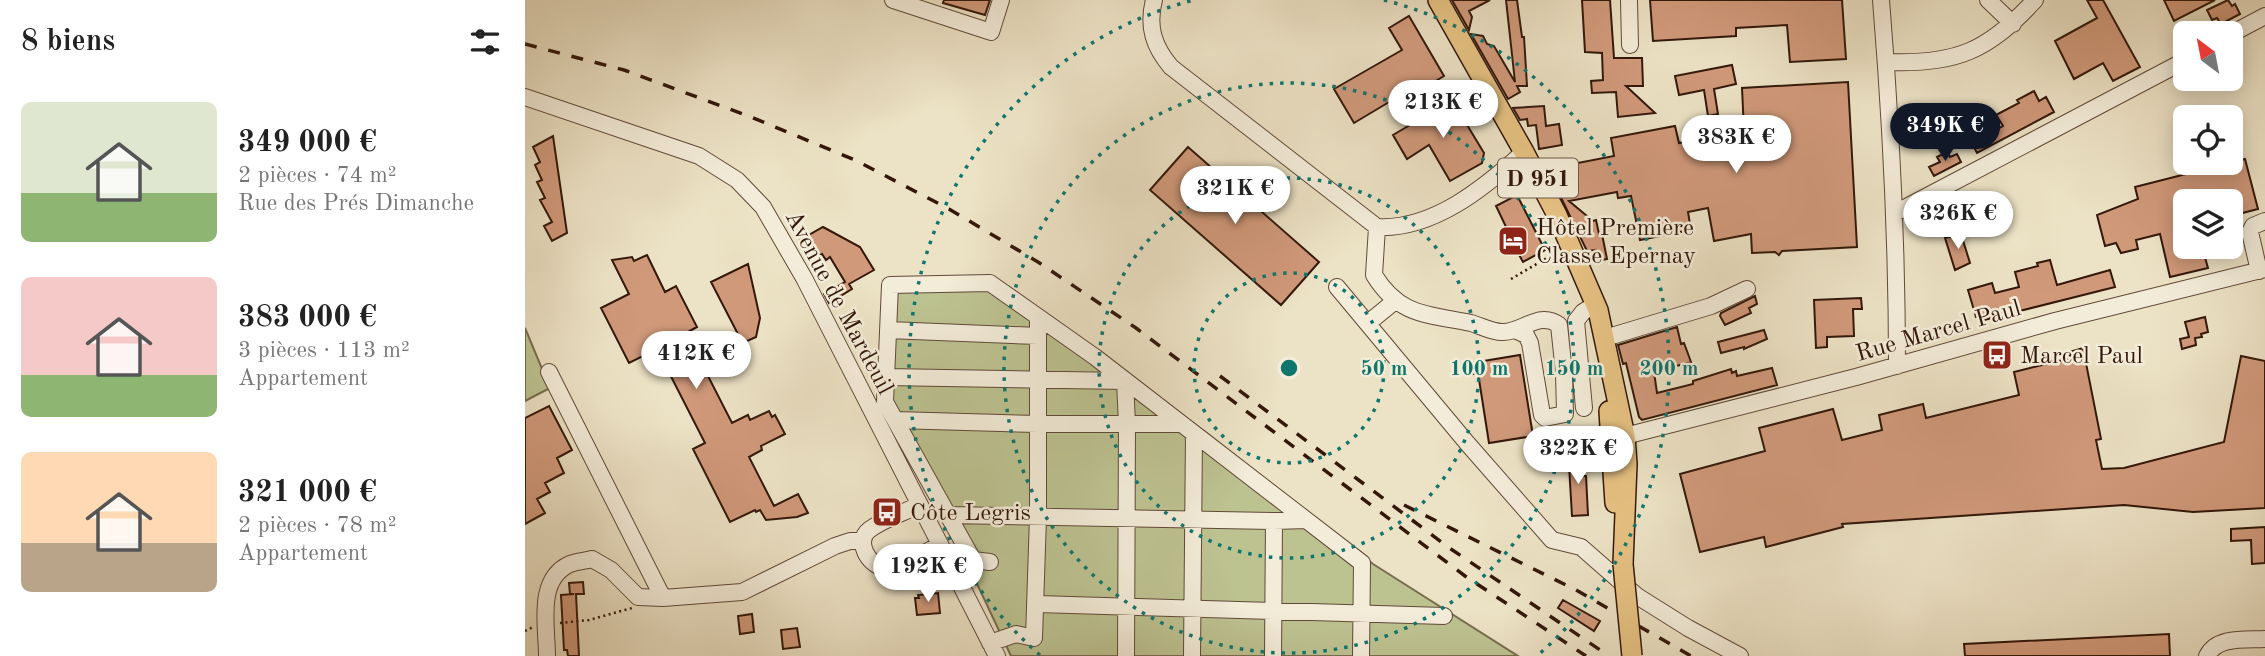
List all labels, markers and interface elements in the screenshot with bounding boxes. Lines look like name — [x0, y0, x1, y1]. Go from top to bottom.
north arrow — [2173, 21, 2243, 91]
map controls — [2173, 21, 2243, 259]
icon: filters — [466, 23, 504, 61]
text: 8 biens — [21, 27, 115, 57]
pin: 213K € — [1386, 80, 1500, 140]
text: 213K € — [1404, 91, 1482, 114]
pin: 349K € — [1888, 104, 2002, 163]
button: locate — [2173, 105, 2243, 175]
text: 349K € — [1906, 114, 1984, 137]
pin: 383K € — [1679, 116, 1793, 175]
text: 383K € — [1697, 126, 1775, 149]
text: 349 000 € — [238, 128, 377, 158]
icon: home — [77, 130, 161, 214]
road number: D 951 — [1498, 158, 1578, 197]
text: 2 pièces · 74 m² — [238, 164, 397, 187]
pin: 321K € — [1178, 166, 1292, 226]
text: 321K € — [1196, 177, 1274, 200]
button: layers — [2173, 189, 2243, 259]
pin: 326K € — [1901, 191, 2015, 251]
text: Rue des Prés Dimanche — [238, 192, 474, 215]
text: 326K € — [1919, 202, 1997, 225]
street label: Avenue de Mardeuil — [780, 207, 897, 399]
place label: Hôtel Première Classe Epernay — [1536, 217, 1696, 269]
hotel icon: Hôtel Première Classe Epernay — [1496, 224, 1530, 258]
street label: Rue Marcel Paul — [1853, 297, 2024, 367]
text: 383 000 € — [238, 303, 377, 333]
icon: home — [77, 305, 161, 389]
pin: 412K € — [639, 332, 753, 391]
bus stop icon: Marcel Paul — [1980, 338, 2014, 372]
text: 3 pièces · 113 m² — [238, 339, 410, 362]
text: 412K € — [657, 342, 735, 365]
place label: Marcel Paul — [2020, 345, 2143, 369]
centre of rings — [1277, 356, 1301, 380]
text: 50 m — [1360, 359, 1408, 380]
text: 100 m — [1449, 359, 1509, 380]
text: 150 m — [1544, 359, 1604, 380]
text: 200 m — [1639, 359, 1699, 380]
text: Appartement — [238, 367, 368, 390]
pin: 322K € — [1521, 426, 1635, 486]
text: 322K € — [1539, 437, 1617, 460]
text: 321 000 € — [238, 478, 377, 508]
icon: home — [77, 480, 161, 564]
bus stop icon: Côte Legris — [870, 495, 904, 529]
place label: Côte Legris — [910, 502, 1031, 526]
text: 2 pièces · 78 m² — [238, 514, 397, 537]
text: Appartement — [238, 542, 368, 565]
pin: 192K € — [871, 544, 985, 604]
text: 192K € — [889, 555, 967, 578]

